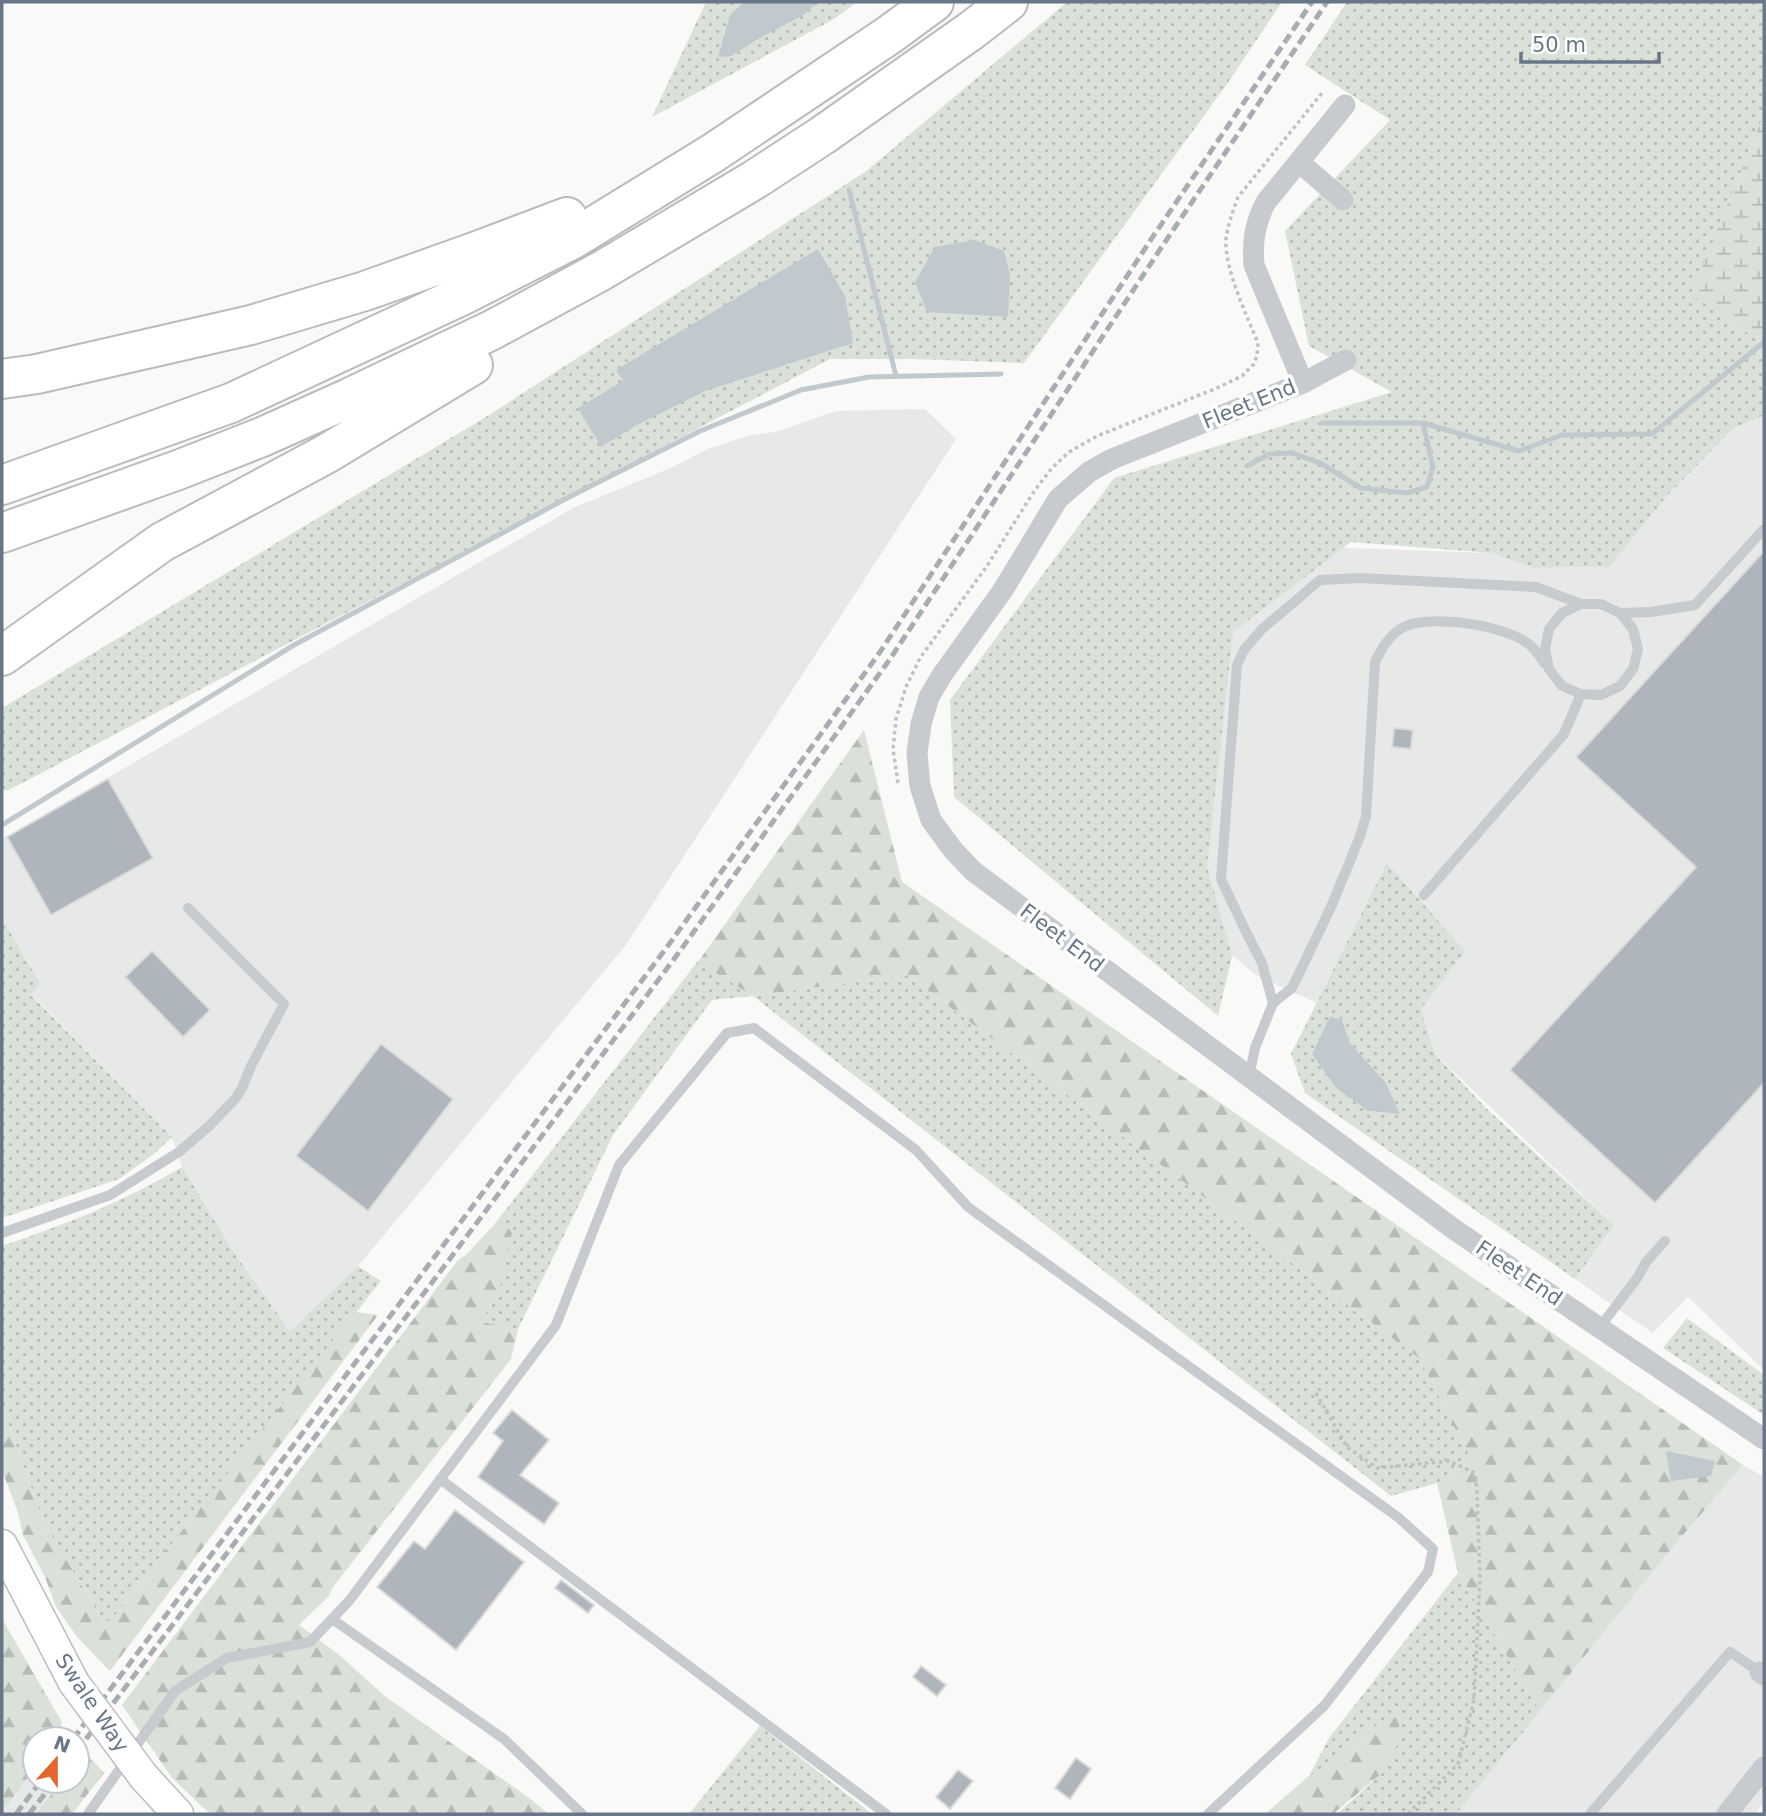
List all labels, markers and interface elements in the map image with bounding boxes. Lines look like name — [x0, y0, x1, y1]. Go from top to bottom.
scale bar — [1521, 21, 1659, 65]
text: 50 m — [1532, 33, 1586, 57]
street label: Fleet End — [1199, 374, 1299, 434]
street label: Fleet End — [1015, 899, 1109, 977]
street label: Fleet End — [1471, 1235, 1567, 1311]
street label: Swale Way — [50, 1649, 134, 1757]
north arrow — [21, 1725, 91, 1795]
text: N — [51, 1731, 73, 1757]

